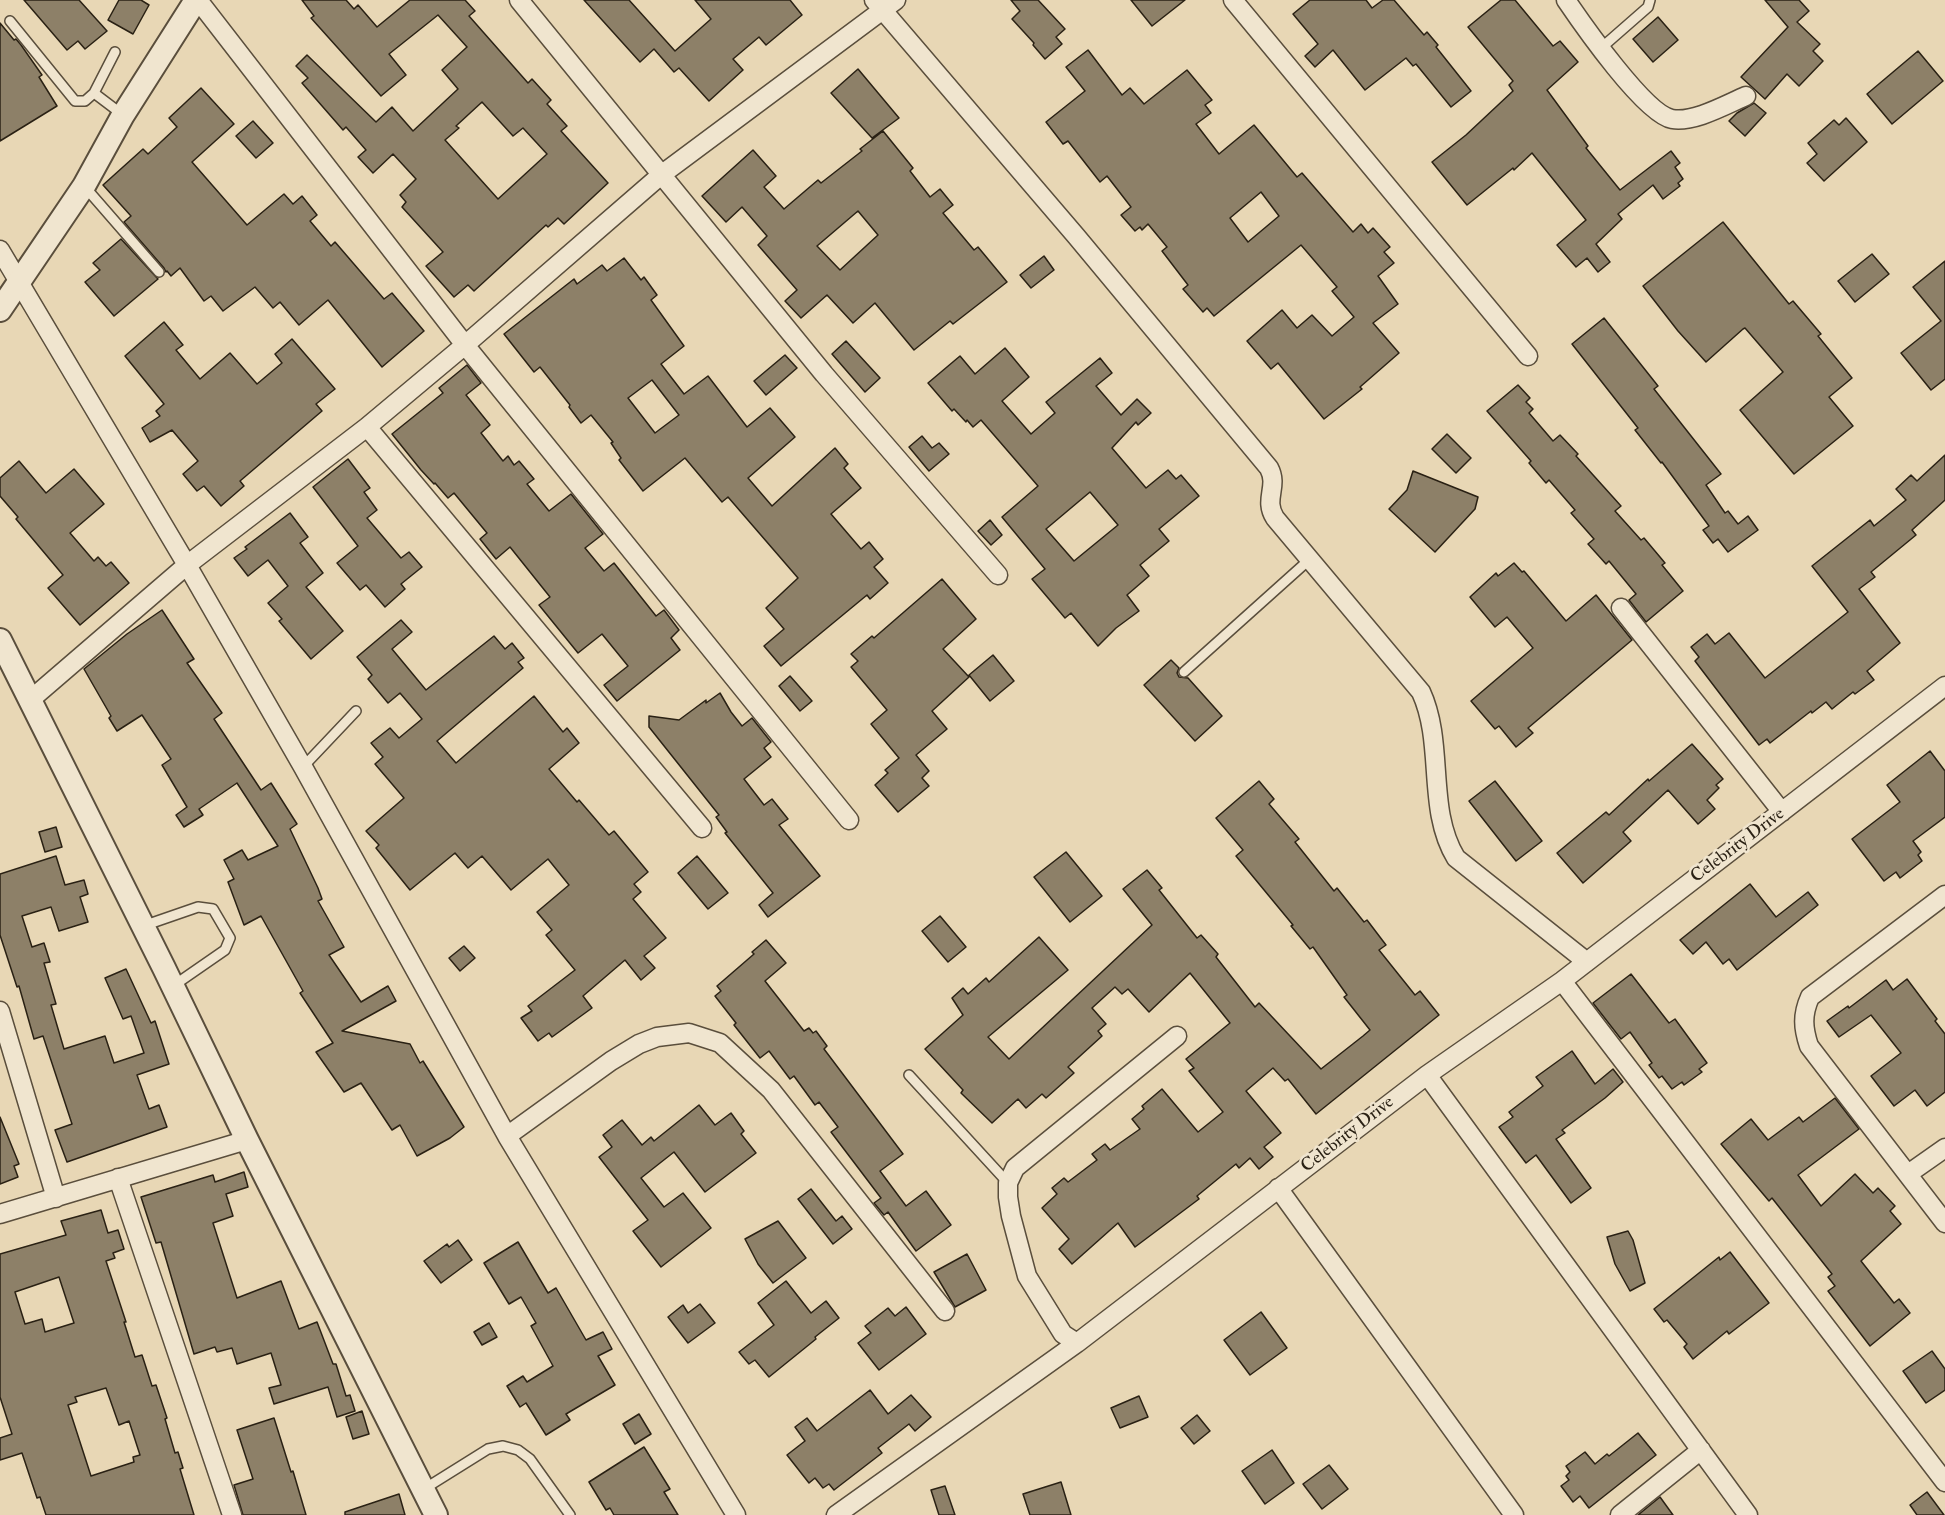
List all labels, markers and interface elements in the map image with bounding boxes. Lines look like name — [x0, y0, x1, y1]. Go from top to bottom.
street label: Celebrity Drive — [1687, 804, 1789, 888]
street label: Celebrity Drive — [1297, 1092, 1399, 1178]

